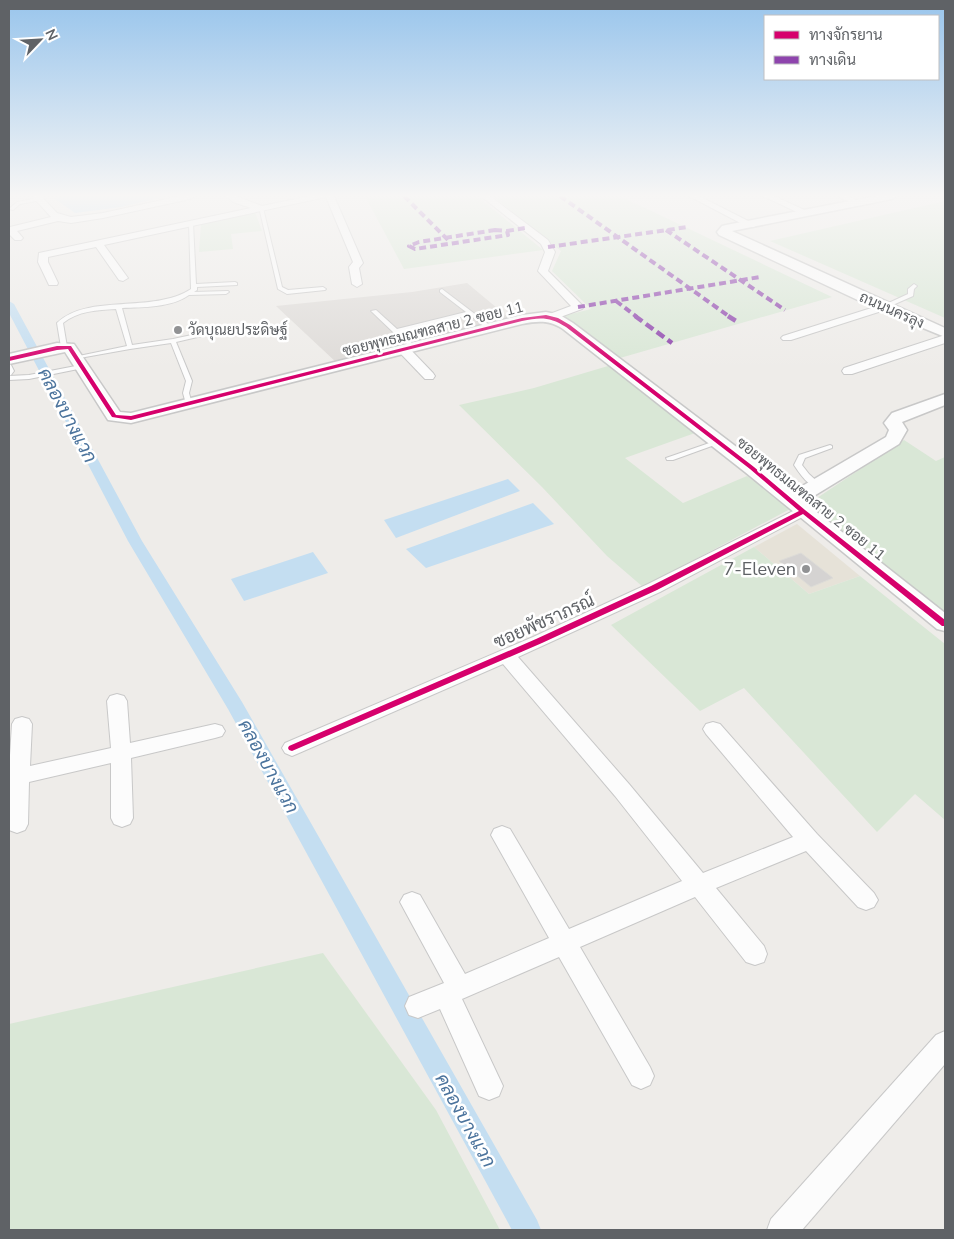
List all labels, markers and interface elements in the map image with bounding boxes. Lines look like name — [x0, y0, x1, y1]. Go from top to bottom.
north arrow — [15, 15, 65, 65]
legend — [764, 15, 939, 80]
text: ทางจักรยาน — [809, 25, 883, 45]
text: N — [41, 26, 62, 43]
text: ทางเดิน — [809, 50, 856, 70]
street label: ถนนนครลุง — [856, 287, 928, 334]
street label: ซอยพุทธมณฑลสาย 2 ซอย 11 — [340, 297, 526, 362]
place label: วัดบุณยประดิษฐ์ — [188, 320, 288, 341]
marker: วัดบุณยประดิษฐ์ — [172, 324, 184, 336]
water label: คลองบางแวก — [31, 363, 103, 468]
street label: ซอยพุทธมณฑลสาย 2 ซอย 11 — [732, 433, 890, 566]
place label: 7-Eleven — [723, 557, 796, 581]
marker: 7-Eleven — [800, 563, 812, 575]
street label: ซอยพัชราภรณ์ — [489, 587, 598, 654]
water label: คลองบางแวก — [232, 715, 305, 818]
water label: คลองบางแวก — [429, 1069, 502, 1172]

